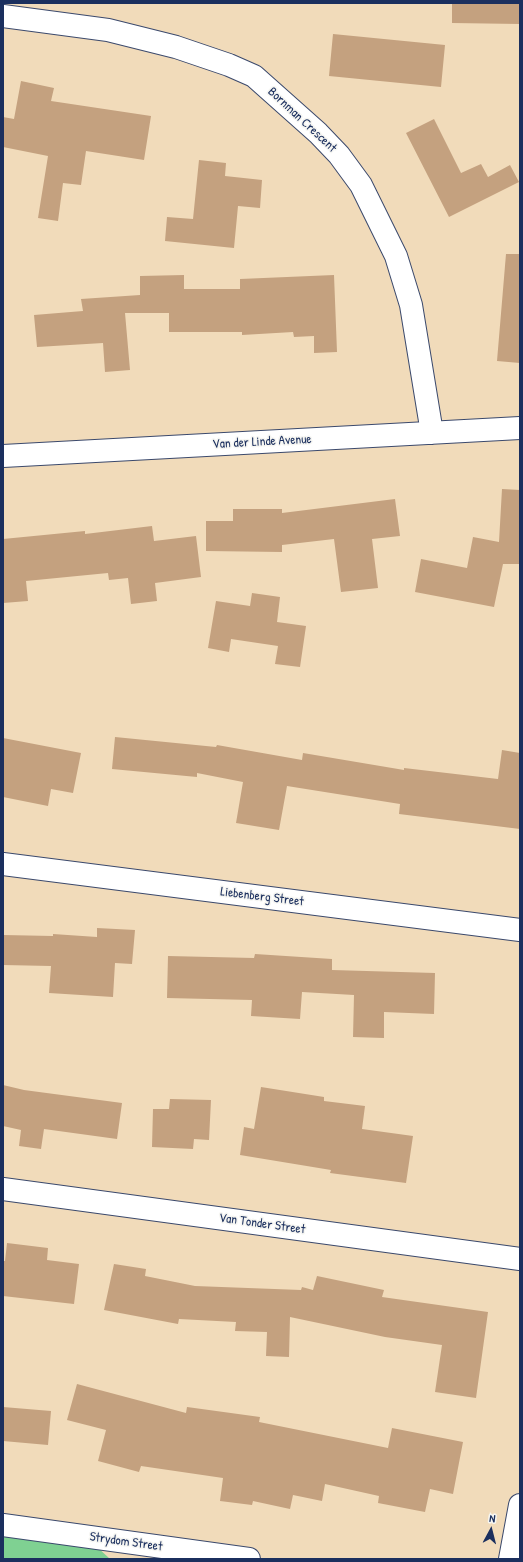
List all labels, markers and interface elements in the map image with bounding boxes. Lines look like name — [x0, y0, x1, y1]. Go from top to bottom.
street label: Bornman Crescent — [264, 84, 340, 156]
street label: Van der Linde Avenue — [212, 432, 312, 452]
street label: Liebenberg Street — [219, 884, 305, 910]
street label: Van Tonder Street — [218, 1210, 306, 1238]
north arrow — [471, 1510, 511, 1550]
text: N — [489, 1511, 496, 1525]
street label: Strydom Street — [89, 1529, 163, 1555]

